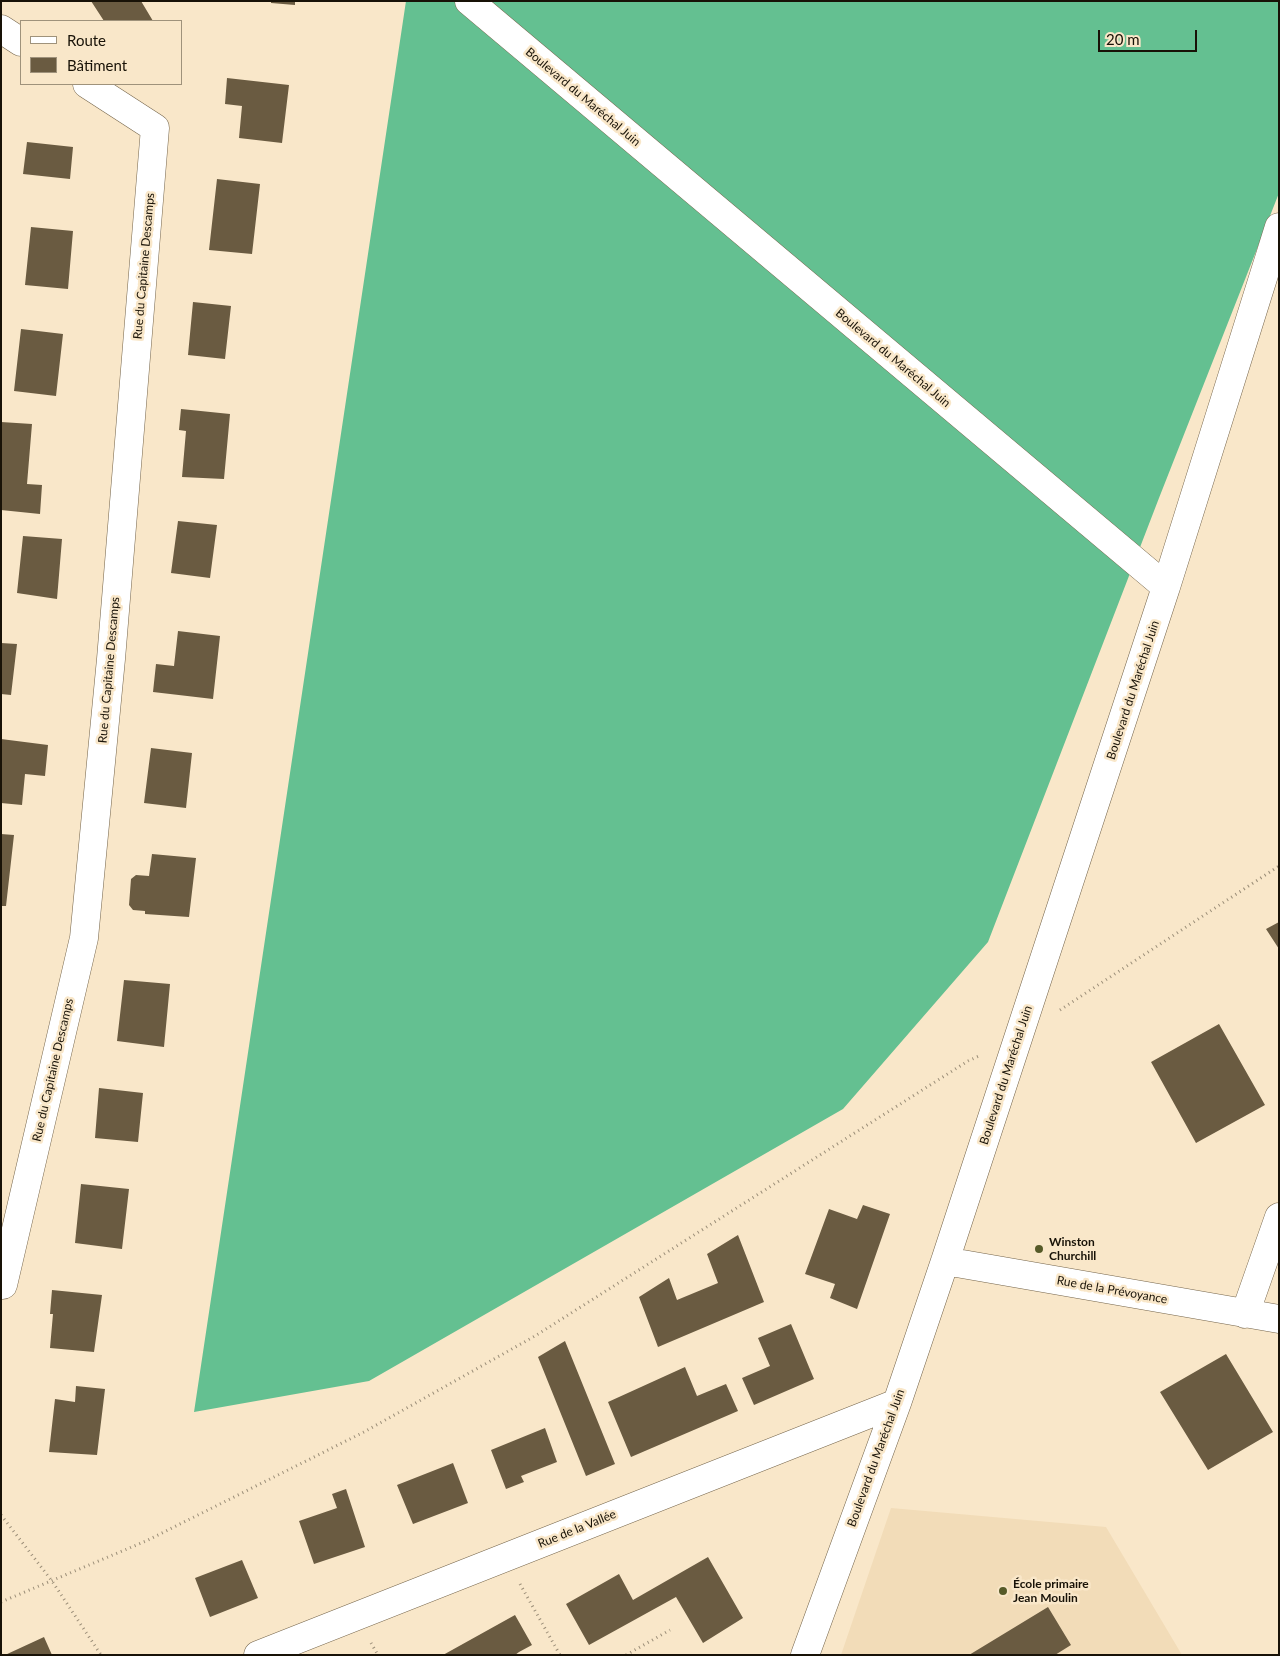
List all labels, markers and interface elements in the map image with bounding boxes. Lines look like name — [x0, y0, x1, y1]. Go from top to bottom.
legend — [20, 20, 182, 85]
scale bar — [1100, 20, 1199, 52]
text: 20 m — [1106, 30, 1140, 48]
text: Route — [67, 31, 106, 49]
street label: Boulevard du Maréchal Juin — [523, 45, 643, 149]
text: Bâtiment — [67, 56, 127, 74]
street label: Rue du Capitaine Descamps — [130, 192, 158, 340]
street label: Boulevard du Maréchal Juin — [833, 306, 953, 410]
street label: Rue du Capitaine Descamps — [95, 596, 123, 744]
street label: Boulevard du Maréchal Juin — [1104, 619, 1162, 761]
street label: Rue du Capitaine Descamps — [29, 997, 77, 1143]
street label: Boulevard du Maréchal Juin — [977, 1004, 1035, 1146]
place label: Winston Churchill — [1049, 1235, 1096, 1263]
marker: Winston Churchill — [1033, 1243, 1045, 1255]
street label: Rue de la Prévoyance — [1056, 1273, 1168, 1307]
street label: Boulevard du Maréchal Juin — [844, 1387, 908, 1529]
street label: Rue de la Vallée — [536, 1507, 618, 1551]
place label: École primaire Jean Moulin — [1013, 1577, 1089, 1605]
marker: École primaire Jean Moulin — [997, 1585, 1009, 1597]

